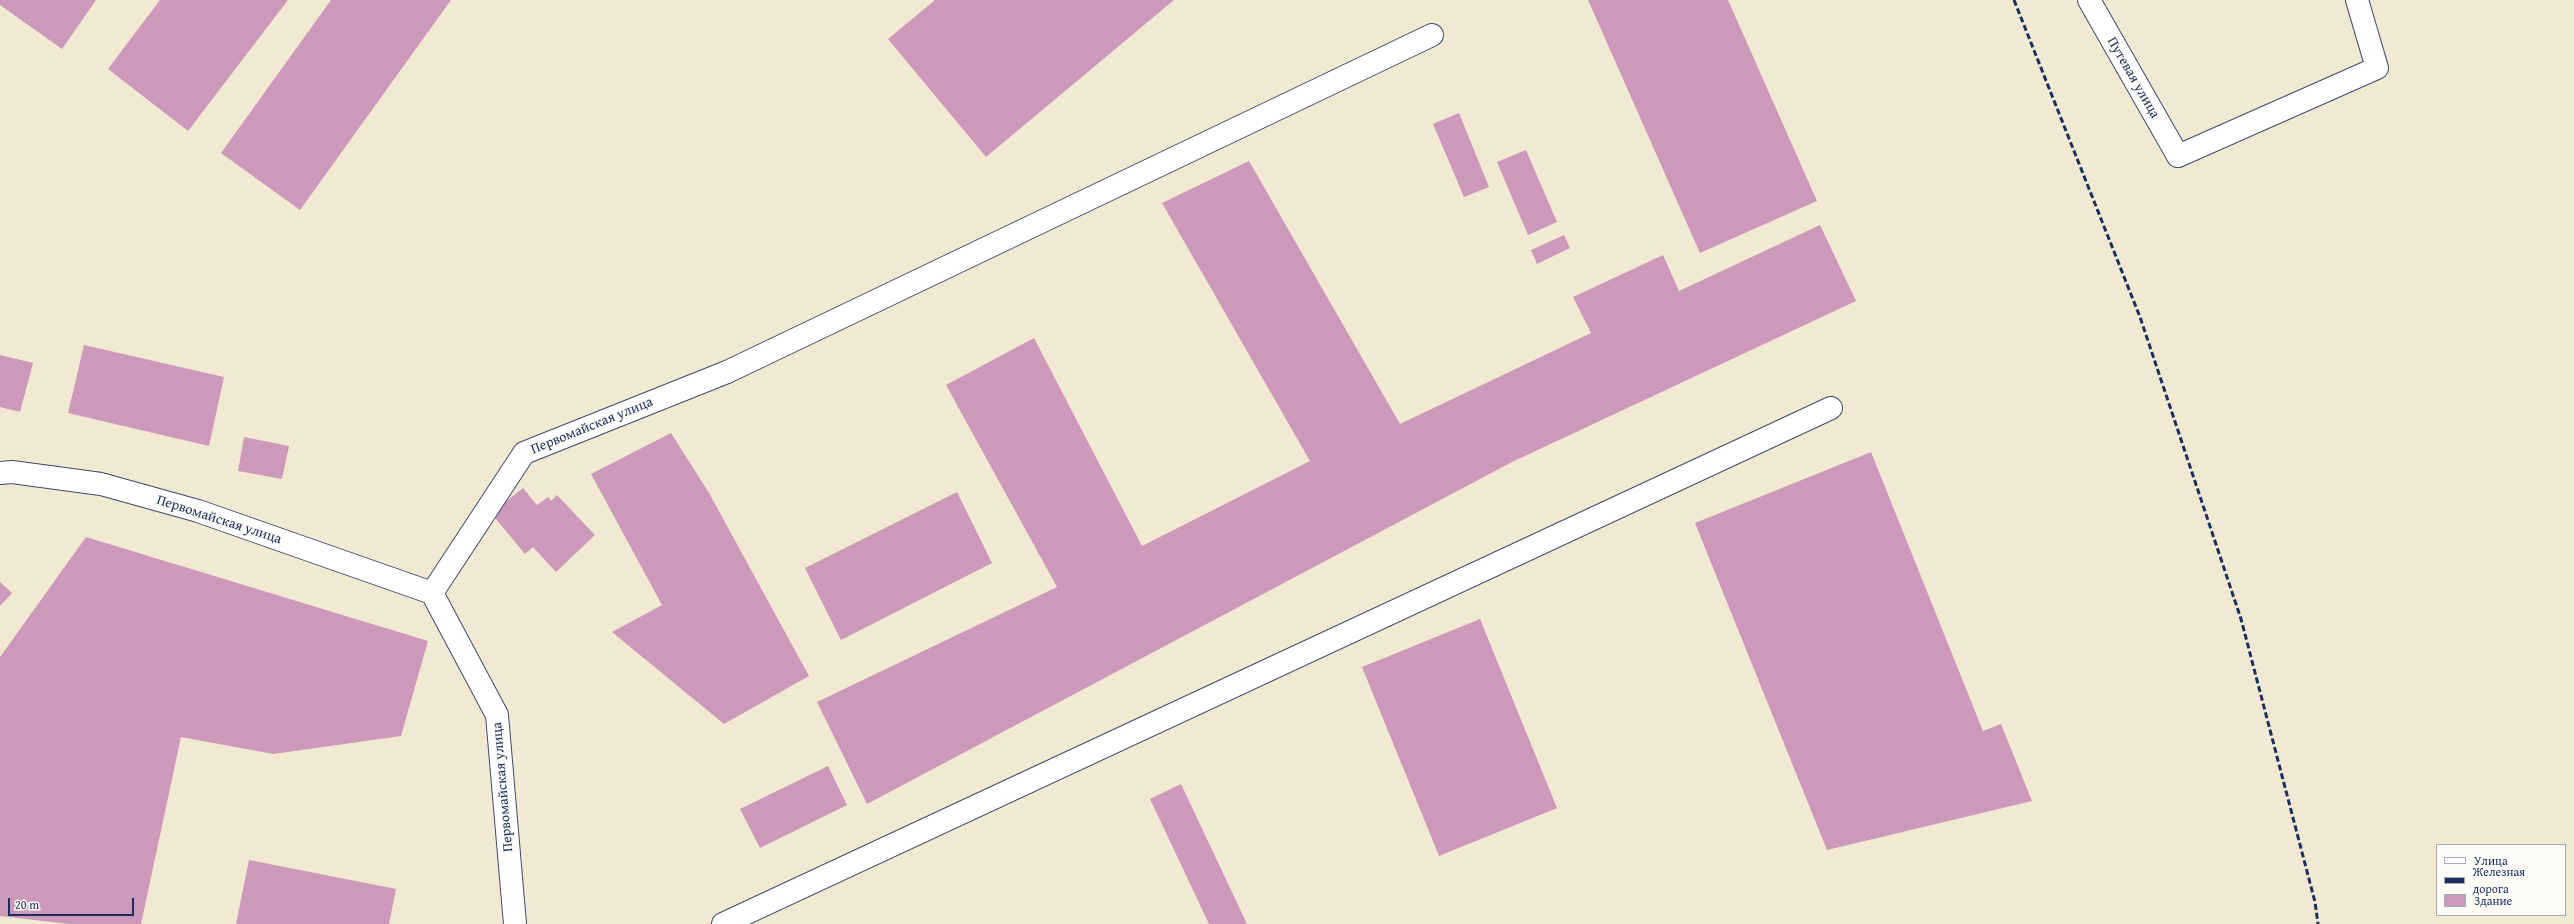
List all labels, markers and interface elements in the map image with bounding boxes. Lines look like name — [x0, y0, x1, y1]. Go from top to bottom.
street label: Путевая улица — [2103, 34, 2163, 122]
street label: Первомайская улица — [528, 394, 656, 458]
street label: Первомайская улица — [154, 492, 284, 548]
street label: Первомайская улица — [489, 721, 517, 853]
legend — [2436, 844, 2566, 916]
text: Улица — [2474, 852, 2508, 869]
text: Железная дорога — [2473, 863, 2525, 897]
scale bar — [10, 890, 136, 916]
text: Здание — [2474, 892, 2512, 909]
text: 20 m — [15, 896, 39, 913]

